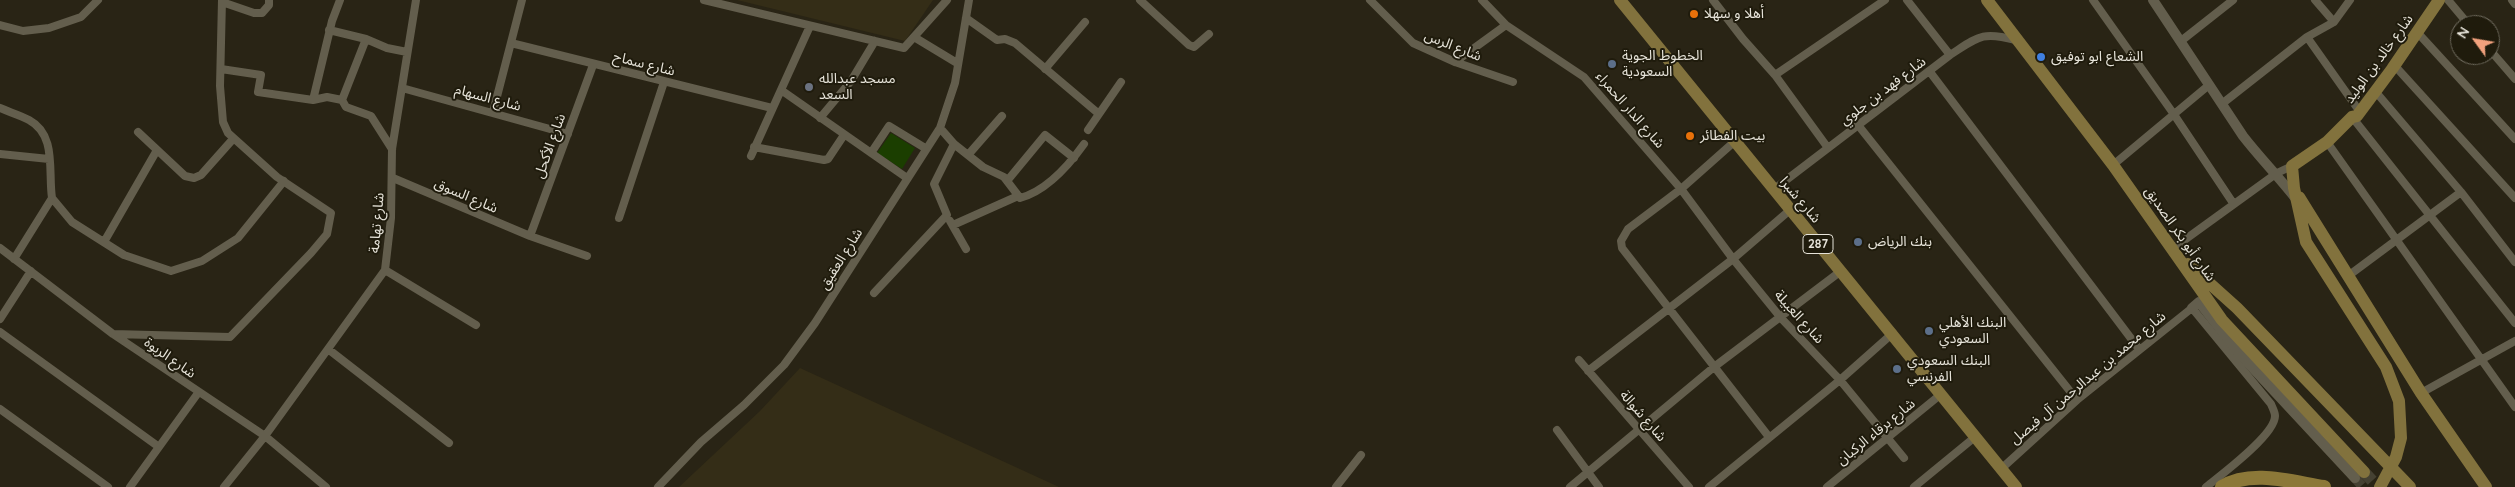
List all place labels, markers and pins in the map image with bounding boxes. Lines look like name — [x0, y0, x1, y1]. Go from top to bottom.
place label: أهلا و سهلا — [1704, 6, 1764, 22]
marker: أهلا و سهلا — [1688, 8, 1700, 20]
place label: الخطوط الجوية السعودية — [1622, 48, 1703, 80]
place label: الشعاع ابو توفيق — [2051, 49, 2143, 65]
marker: الشعاع ابو توفيق — [2035, 51, 2047, 63]
marker: الخطوط الجوية السعودية — [1606, 58, 1618, 70]
place label: مسجد عبدالله السعد — [819, 71, 896, 104]
marker: مسجد عبدالله السعد — [803, 81, 815, 93]
place label: بيت الفطائر — [1700, 128, 1765, 144]
marker: بيت الفطائر — [1684, 130, 1696, 142]
place label: بنك الرياض — [1868, 234, 1932, 250]
marker: بنك الرياض — [1852, 236, 1864, 248]
place label: البنك الأهلي السعودي — [1939, 315, 2006, 348]
marker: البنك الأهلي السعودي — [1923, 325, 1935, 337]
place label: البنك السعودي الفرنسي — [1907, 353, 1990, 386]
marker: البنك السعودي الفرنسي — [1891, 363, 1903, 375]

